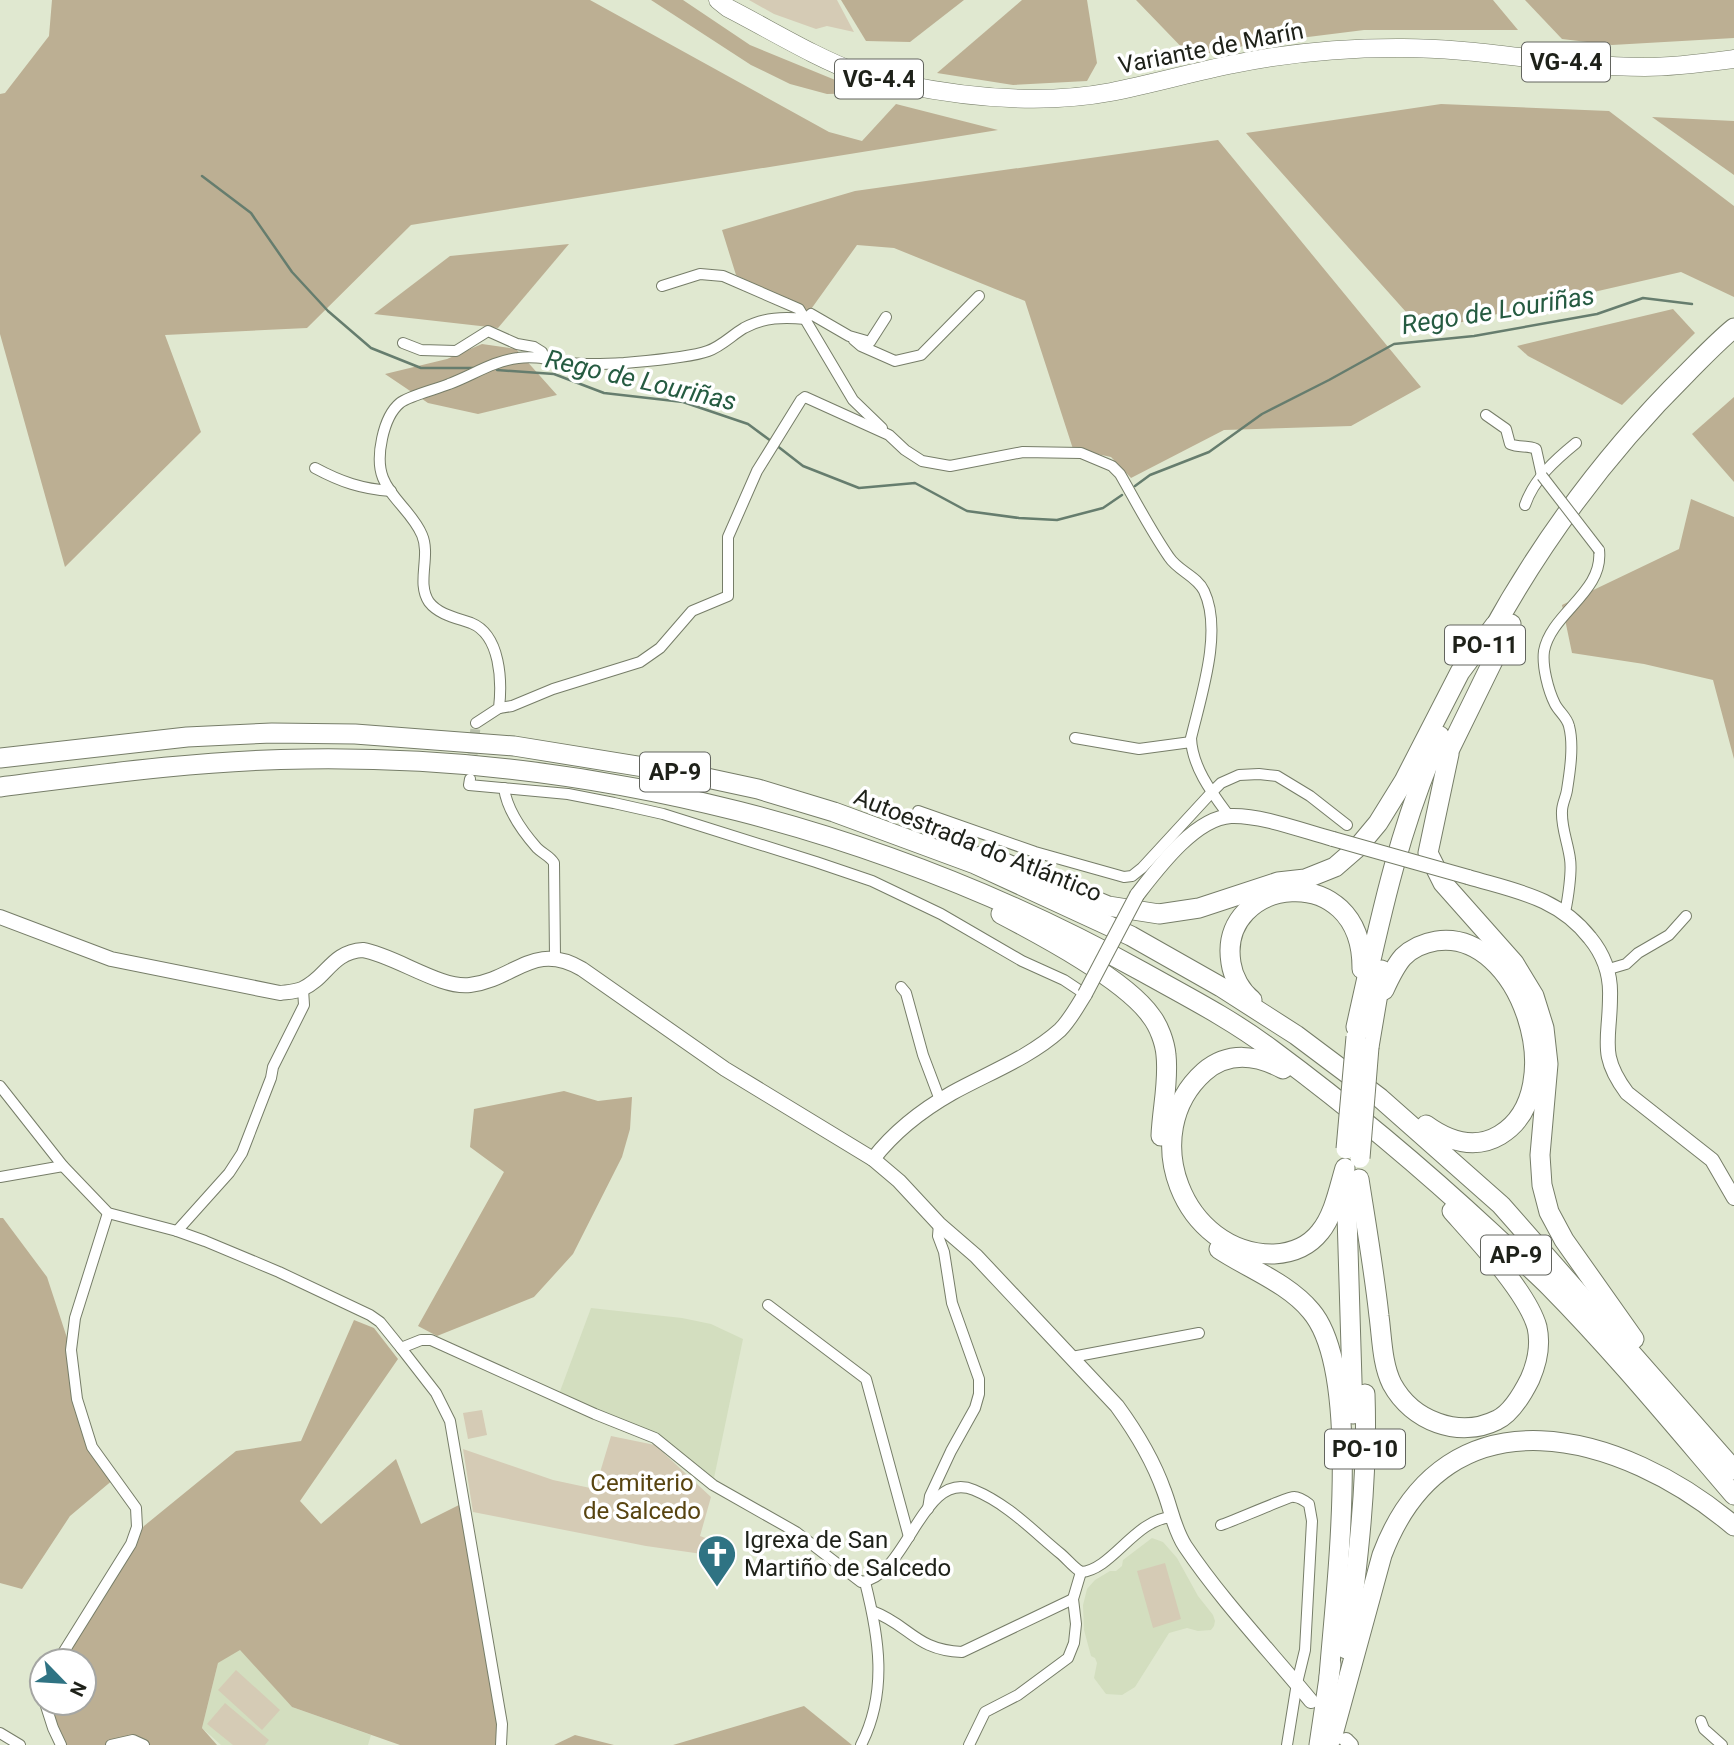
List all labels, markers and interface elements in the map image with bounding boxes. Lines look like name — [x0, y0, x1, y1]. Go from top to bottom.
street label: Variante de Marín — [1116, 16, 1306, 80]
road number: VG-4.4 — [1522, 43, 1610, 82]
road number: VG-4.4 — [835, 60, 923, 99]
water label: Rego de Louriñas — [1399, 280, 1597, 340]
water label: Rego de Louriñas — [543, 343, 739, 417]
road number: PO-11 — [1445, 625, 1525, 664]
road number: AP-9 — [640, 752, 710, 792]
street label: Autoestrada do Atlántico — [850, 782, 1106, 908]
road number: AP-9 — [1481, 1236, 1551, 1274]
road number: PO-10 — [1325, 1430, 1405, 1468]
park label: Cemiterio de Salcedo — [583, 1469, 701, 1525]
place label: Igrexa de San Martiño de Salcedo — [744, 1526, 951, 1582]
church icon: Igrexa de San Martiño de Salcedo — [696, 1533, 738, 1588]
north arrow — [28, 1647, 98, 1717]
text: N — [65, 1678, 91, 1700]

